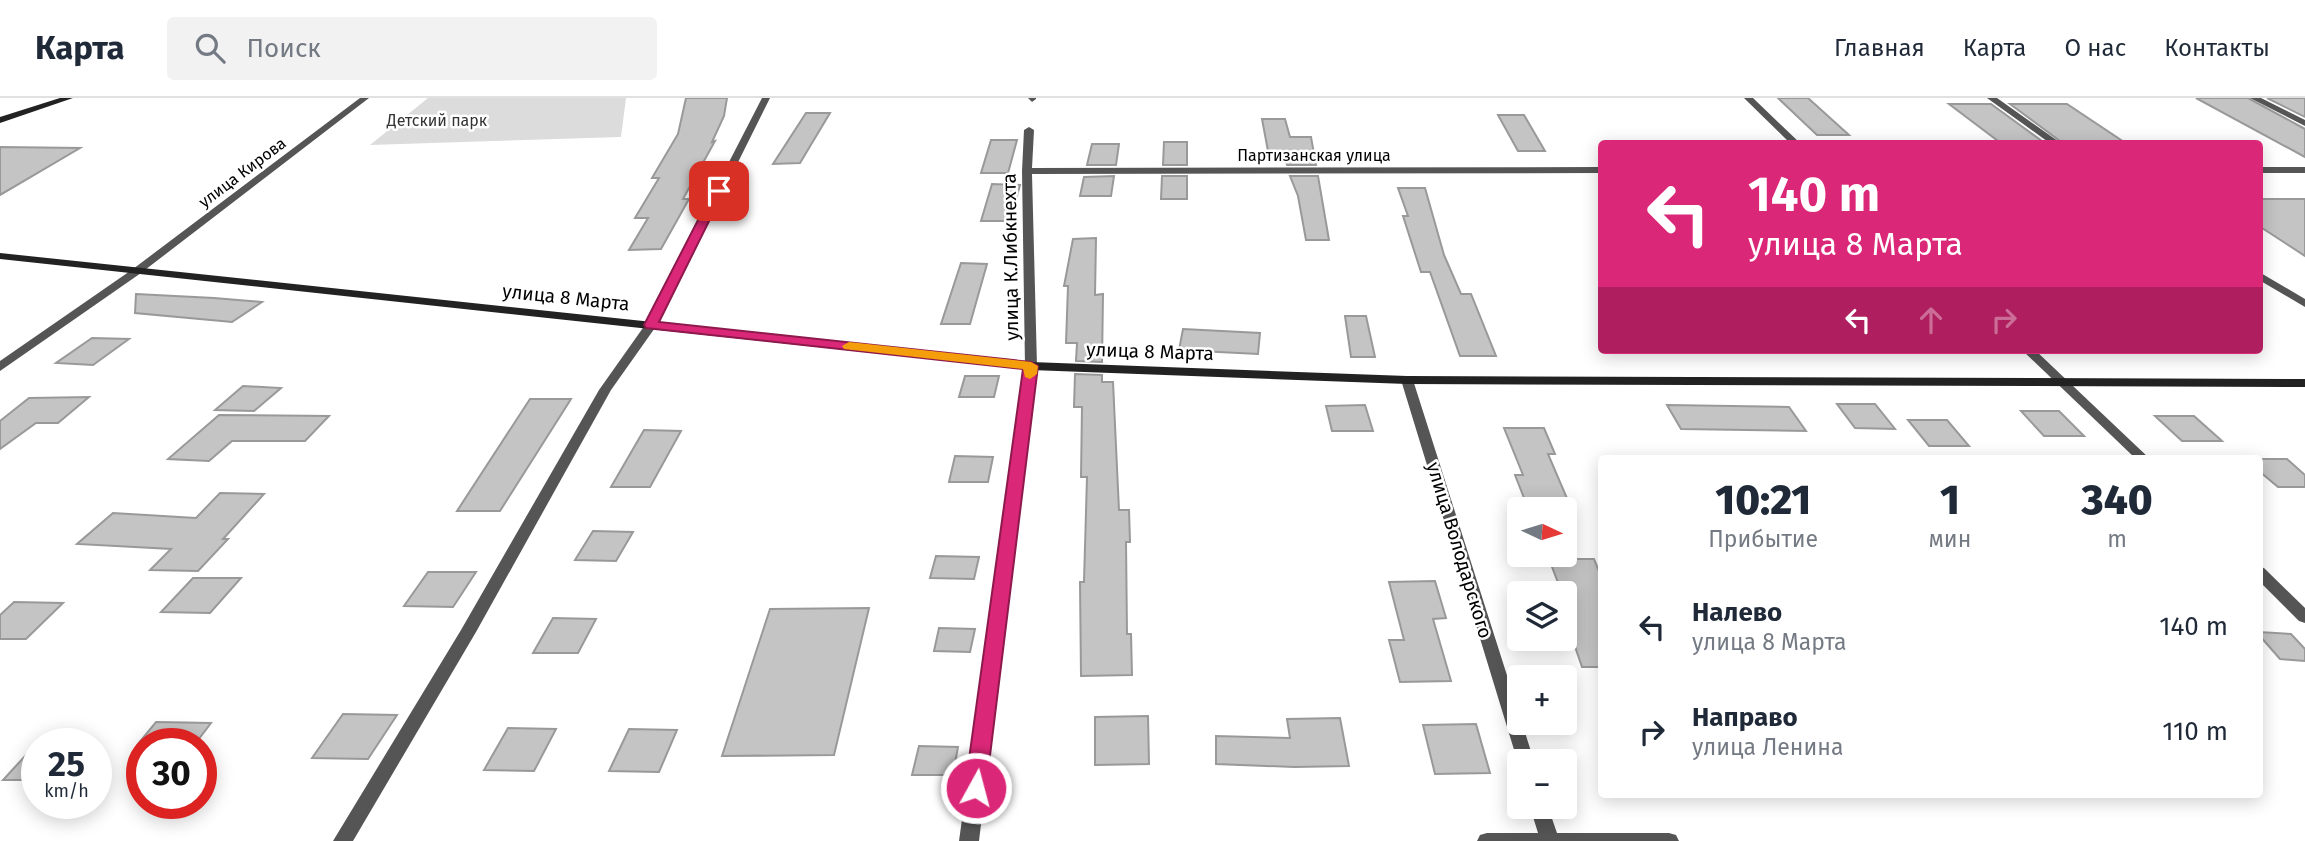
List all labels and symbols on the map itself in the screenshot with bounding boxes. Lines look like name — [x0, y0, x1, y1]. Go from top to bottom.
park label: Детский парк — [386, 111, 488, 130]
street label: улица Кирова — [195, 133, 290, 211]
street label: Партизанская улица — [1237, 146, 1391, 165]
pin — [689, 161, 749, 221]
street label: улица К.Либкнехта — [998, 173, 1023, 341]
street label: улица 8 Марта — [501, 279, 631, 316]
street label: улица 8 Марта — [1086, 338, 1214, 365]
street label: улица Володарского — [1422, 459, 1497, 641]
north arrow — [1507, 497, 1577, 567]
speed limit sign: 30 — [126, 728, 217, 819]
position arrow — [939, 751, 1013, 825]

